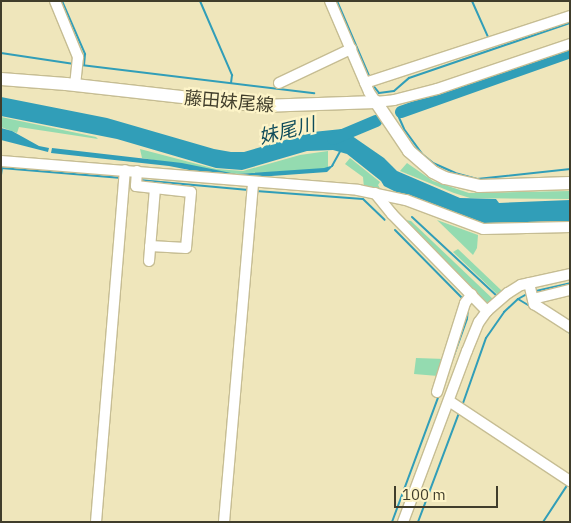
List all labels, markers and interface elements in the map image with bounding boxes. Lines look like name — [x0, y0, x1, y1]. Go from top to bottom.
street label: 藤田妹尾線 — [183, 87, 275, 117]
water label: 妹尾川 — [257, 113, 317, 149]
scale bar — [396, 476, 500, 508]
text: 100 m — [402, 485, 446, 504]

